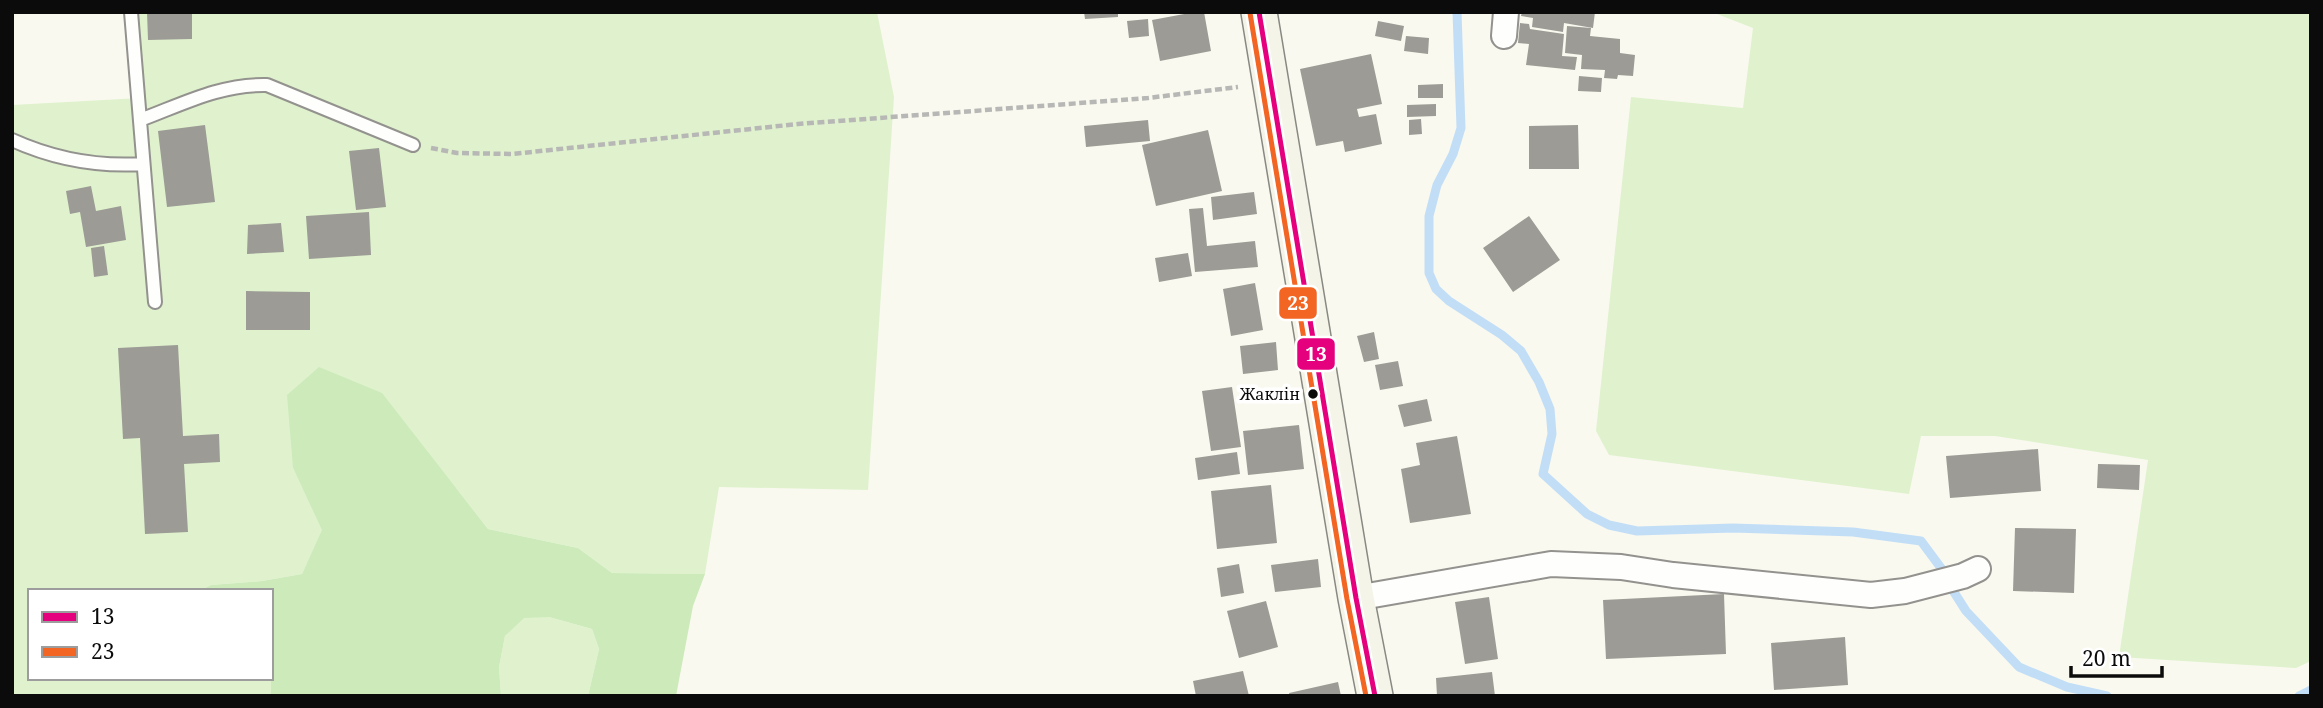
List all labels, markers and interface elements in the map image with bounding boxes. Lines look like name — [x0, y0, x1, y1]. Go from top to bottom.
line badge: 23 — [1278, 286, 1318, 320]
text: 23 — [1287, 290, 1309, 316]
line badge: 13 — [1296, 337, 1336, 371]
text: 13 — [1305, 341, 1327, 367]
place label: Жаклін — [1239, 383, 1300, 405]
marker: Жаклін — [1306, 387, 1320, 401]
legend — [28, 589, 273, 680]
text: 13 — [91, 602, 114, 630]
scale bar — [2071, 634, 2162, 678]
text: 23 — [91, 637, 114, 665]
text: 20 m — [2082, 644, 2131, 672]

